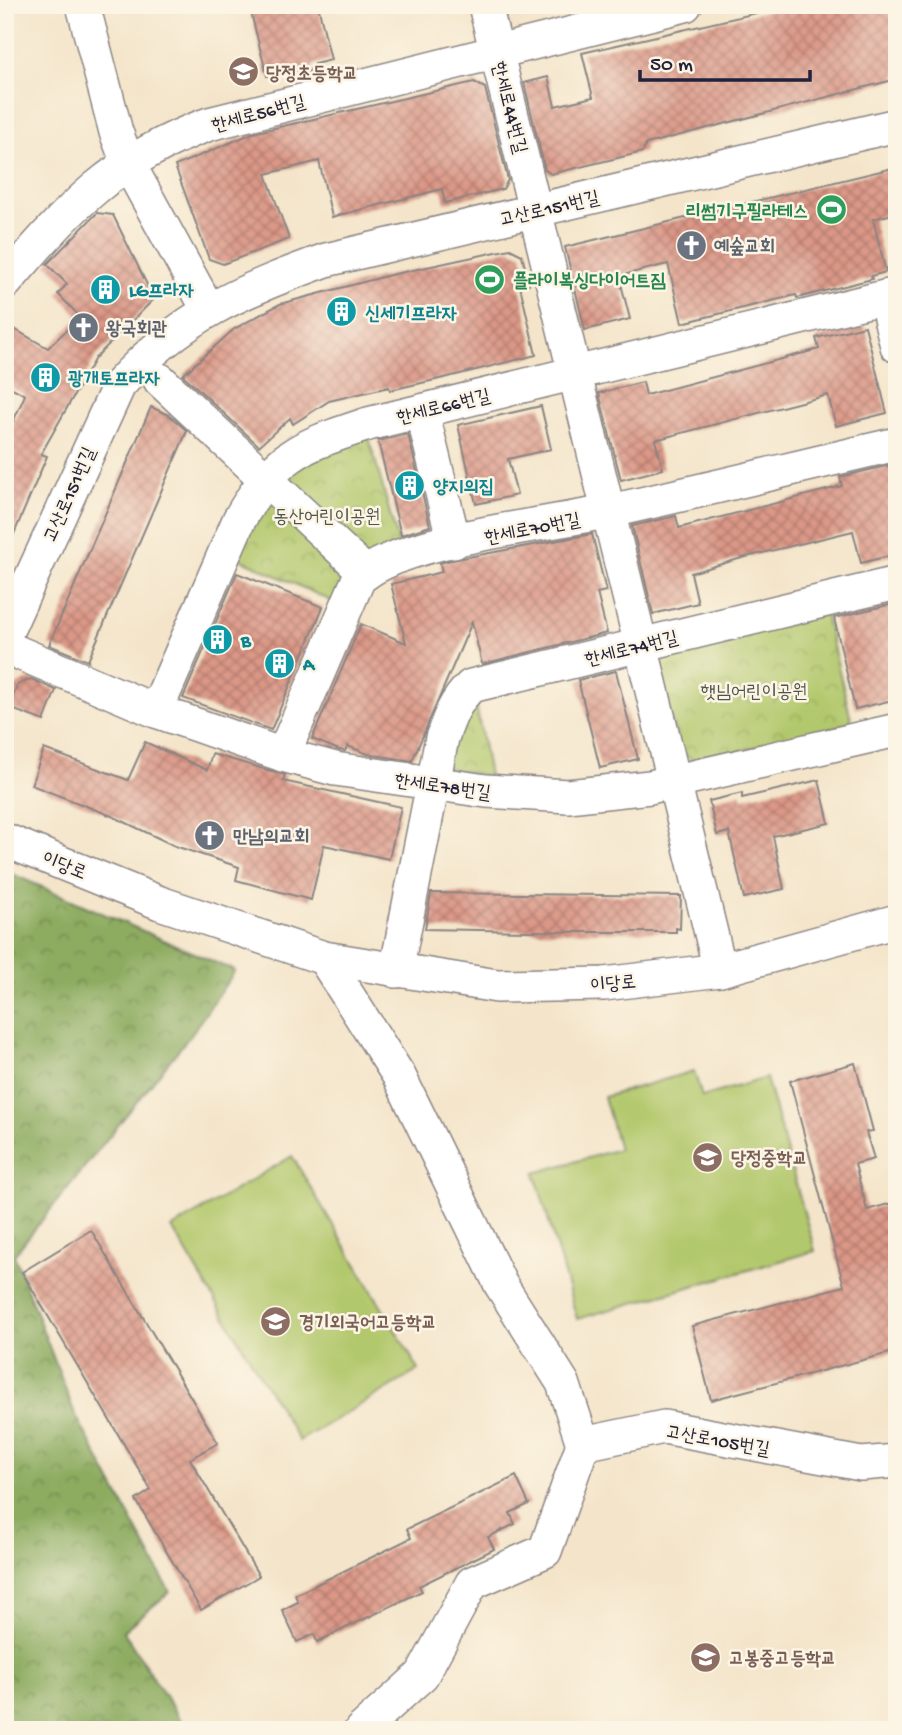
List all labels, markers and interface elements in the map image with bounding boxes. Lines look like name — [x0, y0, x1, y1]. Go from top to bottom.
scale bar — [640, 38, 809, 82]
text: 50 m — [650, 54, 693, 79]
school or university icon: 당정초등학교 — [226, 55, 260, 89]
street label: 한세로44번길 — [485, 59, 530, 156]
place label: 당정초등학교 — [266, 64, 358, 87]
street label: 한세로56번길 — [210, 92, 308, 139]
street label: 고산로151번길 — [498, 188, 602, 233]
sports icon: 리썸기구필라테스 — [814, 193, 848, 227]
place label: 리썸기구필라테스 — [686, 202, 808, 225]
church icon: 예숲교회 — [674, 228, 708, 262]
place label: 예숲교회 — [714, 237, 775, 260]
sports icon: 플라이복싱다이어트짐 — [473, 262, 507, 296]
place label: 플라이복싱다이어트짐 — [513, 271, 666, 294]
building icon: LG프라자 — [89, 272, 123, 306]
place label: LG프라자 — [129, 281, 195, 304]
building icon: 신세기프라자 — [325, 295, 359, 329]
place label: 신세기프라자 — [365, 304, 457, 327]
church icon: 왕국회관 — [66, 310, 100, 344]
place label: 왕국회관 — [106, 319, 168, 342]
building icon: 광개토프라자 — [28, 360, 62, 394]
place label: 광개토프라자 — [68, 369, 160, 392]
street label: 한세로66번길 — [395, 386, 493, 431]
street label: 고산로151번길 — [40, 444, 102, 547]
building icon: 양지의집 — [393, 468, 427, 502]
place label: 양지의집 — [433, 477, 494, 500]
park label: 동산어린이공원 — [273, 507, 381, 530]
street label: 한세로70번길 — [483, 510, 583, 551]
building icon: B — [201, 622, 235, 656]
street label: 한세로74번길 — [583, 628, 681, 673]
place label: B — [240, 631, 252, 654]
building icon: A — [263, 646, 297, 680]
place label: A — [302, 655, 316, 678]
park label: 햇님어린이공원 — [700, 682, 808, 705]
street label: 한세로78번길 — [393, 770, 492, 807]
church icon: 만남의교회 — [193, 818, 227, 852]
place label: 만남의교회 — [233, 827, 309, 850]
street label: 이당로 — [38, 848, 89, 887]
street label: 이당로 — [589, 972, 637, 999]
school or university icon: 당정중학교 — [691, 1140, 725, 1174]
place label: 당정중학교 — [731, 1149, 807, 1172]
school or university icon: 경기외국어고등학교 — [259, 1304, 293, 1338]
place label: 경기외국어고등학교 — [299, 1313, 437, 1336]
street label: 고산로105번길 — [664, 1422, 771, 1463]
school or university icon: 고봉중고등학교 — [689, 1640, 723, 1674]
place label: 고봉중고등학교 — [729, 1649, 836, 1672]

